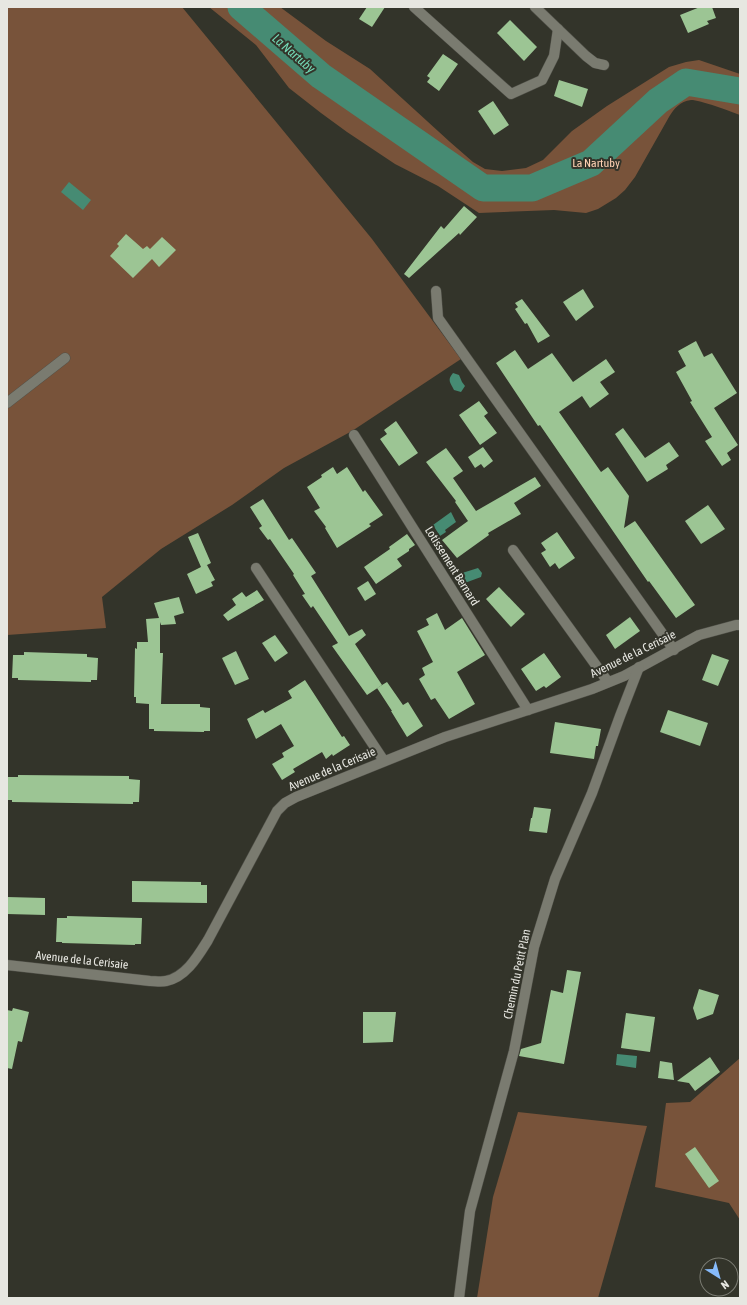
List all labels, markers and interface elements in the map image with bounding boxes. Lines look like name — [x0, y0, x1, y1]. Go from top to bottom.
water label: La Nartuby — [269, 31, 319, 76]
park label: La Nartuby — [572, 156, 620, 170]
street label: Lotissement Bernard — [422, 524, 482, 608]
street label: Avenue de la Cerisaie — [588, 627, 678, 681]
street label: Avenue de la Cerisaie — [286, 744, 378, 794]
street label: Chemin du Petit Plan — [501, 928, 533, 1020]
street label: Avenue de la Cerisaie — [35, 948, 129, 972]
north arrow — [699, 1257, 739, 1297]
text: N — [719, 1278, 731, 1292]

